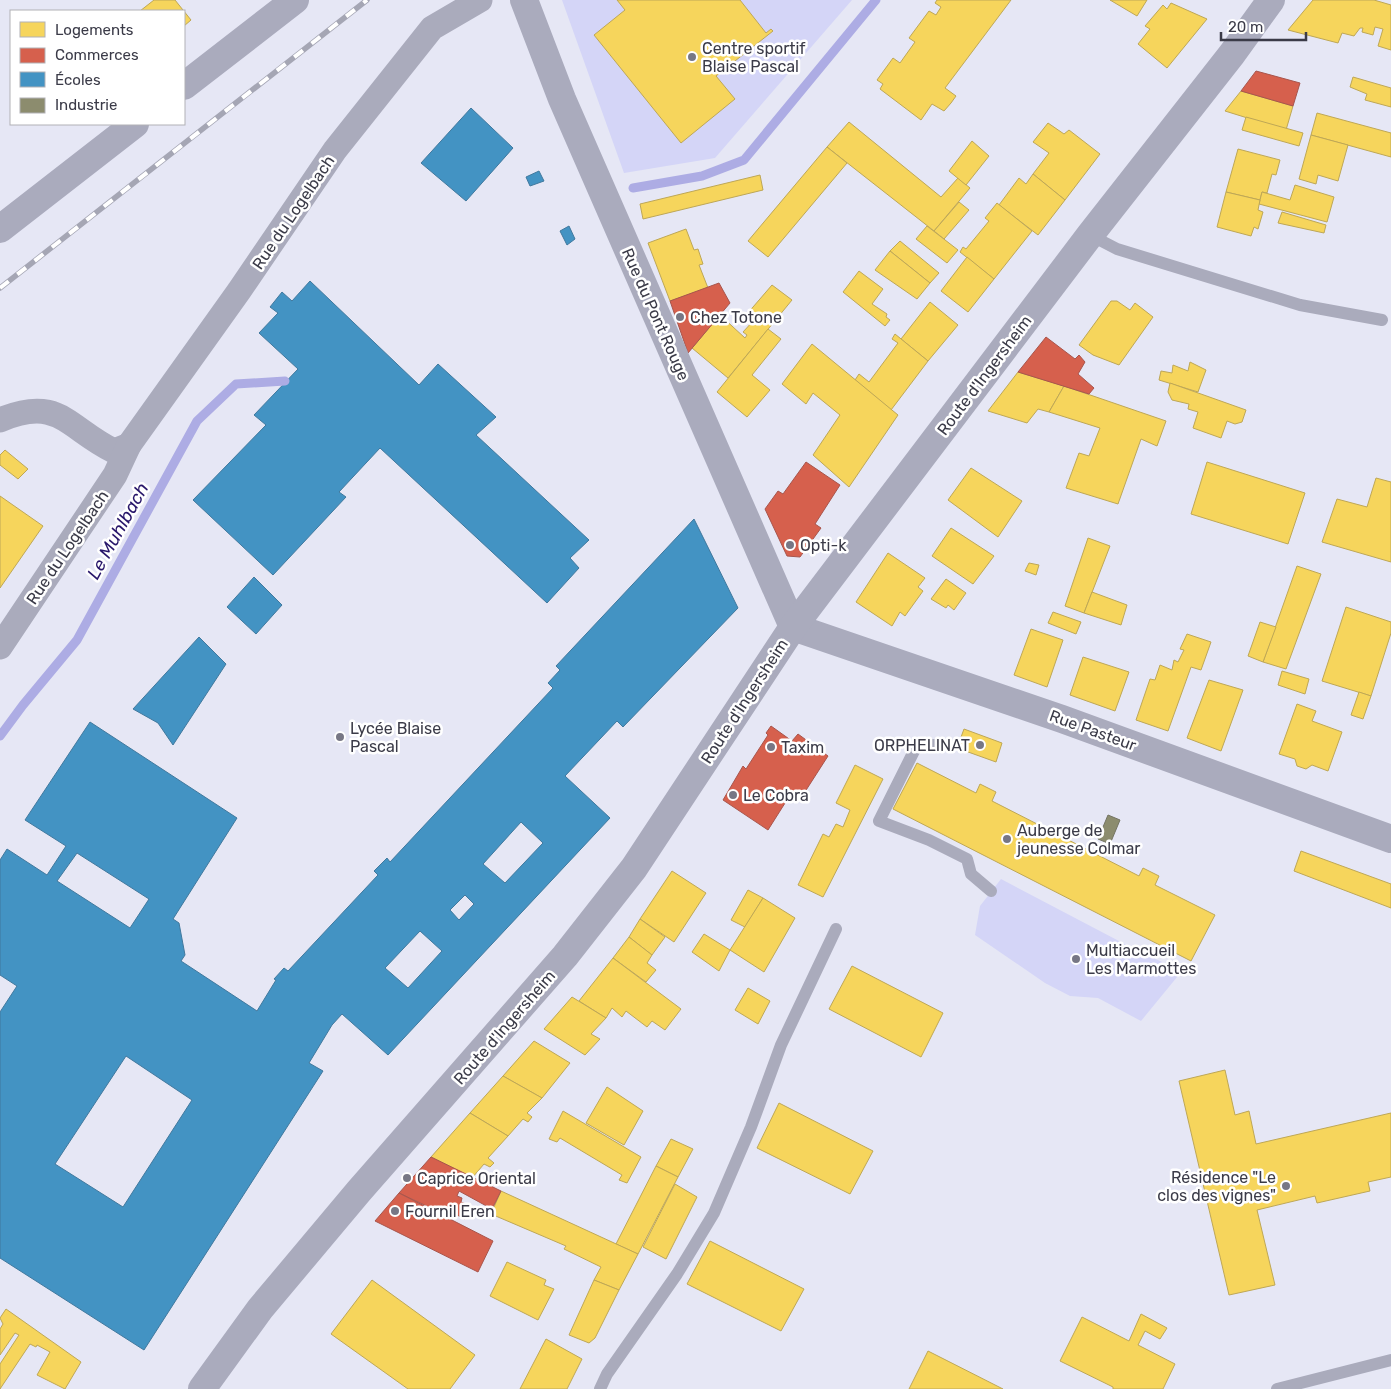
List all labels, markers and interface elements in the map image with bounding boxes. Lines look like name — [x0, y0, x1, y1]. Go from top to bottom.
legend — [10, 10, 185, 125]
scale bar — [1221, 10, 1306, 42]
text: 20 m — [1228, 18, 1263, 36]
text: Logements — [55, 21, 134, 39]
place label: Centre sportif Blaise Pascal — [702, 39, 806, 76]
text: Commerces — [55, 46, 139, 64]
marker: Centre sportif Blaise Pascal — [686, 51, 698, 63]
text: Écoles — [55, 71, 101, 89]
text: Industrie — [55, 96, 117, 114]
street label: Rue du Logelbach — [248, 152, 339, 273]
street label: Rue du Pont Rouge — [618, 245, 693, 383]
place label: Chez Totone — [690, 308, 782, 327]
marker: Chez Totone — [674, 311, 686, 323]
street label: Route d'Ingersheim — [933, 312, 1036, 439]
water label: Le Muhlbach — [82, 479, 154, 583]
street label: Rue du Logelbach — [22, 487, 113, 608]
place label: Opti-k — [800, 536, 847, 555]
marker: Opti-k — [784, 539, 796, 551]
street label: Route d'Ingersheim — [697, 635, 792, 767]
street label: Rue Pasteur — [1047, 706, 1139, 755]
place label: Lycée Blaise Pascal — [350, 719, 441, 756]
marker: Lycée Blaise Pascal — [334, 731, 346, 743]
place label: ORPHELINAT — [874, 736, 970, 755]
place label: Taxim — [781, 738, 824, 757]
marker: ORPHELINAT — [974, 739, 986, 751]
marker: Taxim — [765, 741, 777, 753]
place label: Le Cobra — [743, 786, 809, 805]
marker: Le Cobra — [727, 789, 739, 801]
place label: Auberge de jeunesse Colmar — [1016, 821, 1140, 858]
marker: Auberge de jeunesse Colmar — [1001, 833, 1013, 845]
place label: Multiaccueil Les Marmottes — [1086, 941, 1196, 978]
marker: Multiaccueil Les Marmottes — [1070, 953, 1082, 965]
street label: Route d'Ingersheim — [450, 966, 559, 1088]
place label: Résidence "Le clos des vignes" — [1157, 1168, 1276, 1205]
place label: Caprice Oriental — [417, 1169, 536, 1188]
marker: Caprice Oriental — [401, 1172, 413, 1184]
marker: Résidence "Le clos des vignes" — [1280, 1180, 1292, 1192]
place label: Fournil Eren — [405, 1202, 495, 1221]
marker: Fournil Eren — [389, 1205, 401, 1217]

